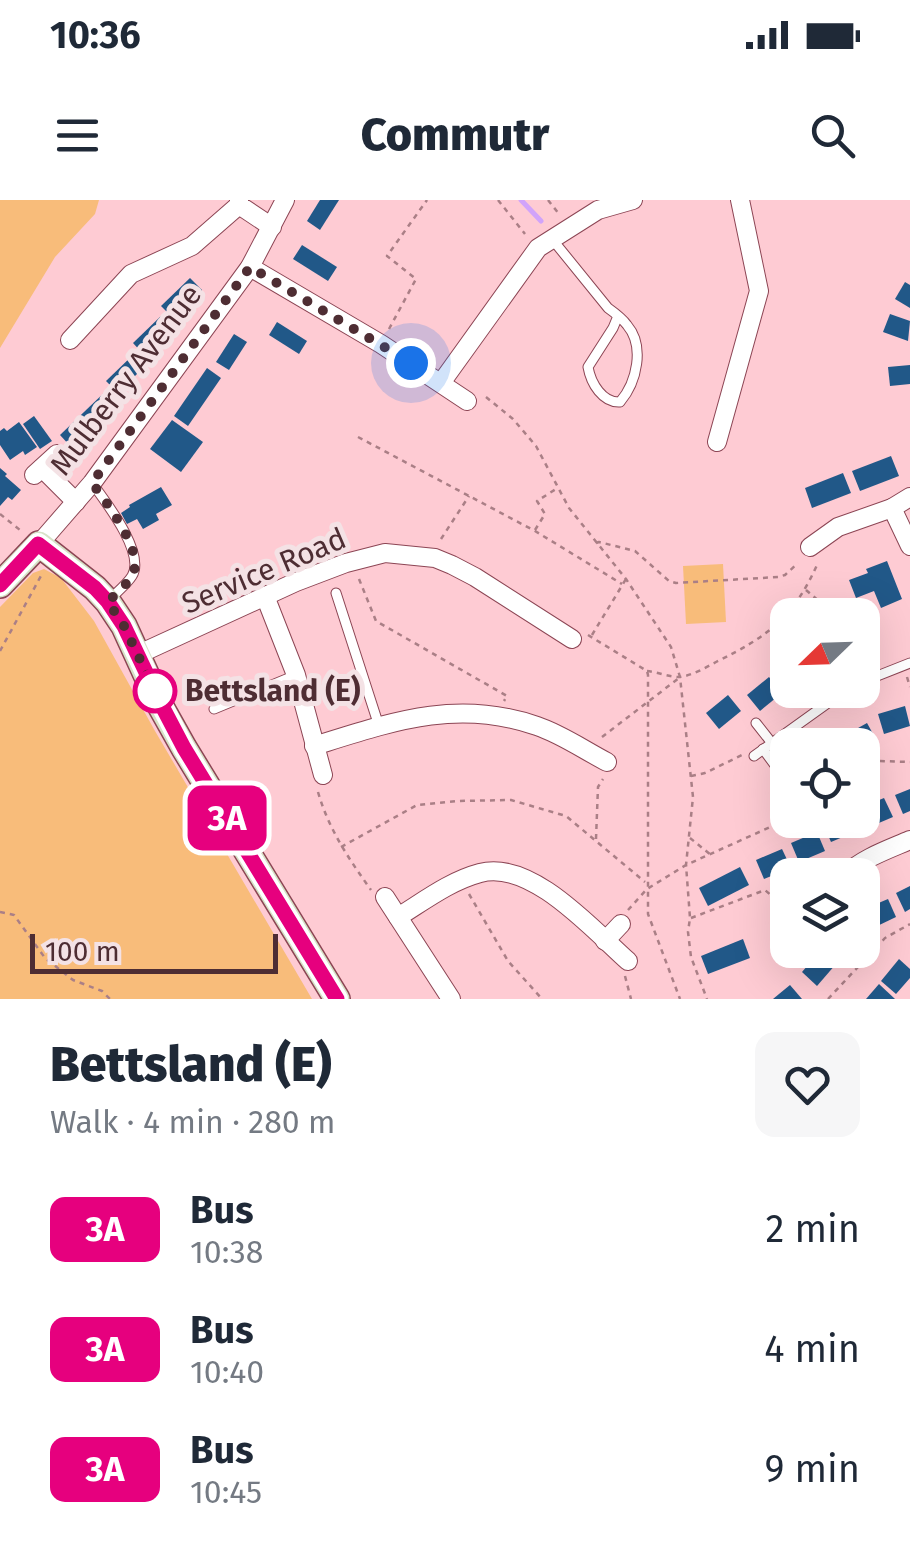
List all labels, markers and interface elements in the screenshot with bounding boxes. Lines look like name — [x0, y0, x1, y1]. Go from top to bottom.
text: 10:36 — [50, 12, 141, 58]
icon: menu — [50, 108, 105, 163]
text: Commutr — [361, 108, 549, 162]
icon: search — [805, 108, 860, 163]
street label: Mulberry Avenue — [43, 278, 209, 482]
your location — [386, 338, 436, 388]
street label: Service Road — [177, 520, 351, 622]
north arrow — [770, 598, 880, 708]
map controls — [770, 598, 880, 968]
marker: Bettsland (E) — [134, 670, 176, 712]
place label: Bettsland (E) — [185, 673, 361, 709]
button: locate — [770, 728, 880, 838]
line badge: 3A — [182, 786, 272, 850]
text: 3A — [208, 797, 246, 839]
button: layers — [770, 858, 880, 968]
scale bar — [30, 929, 278, 974]
text: 100 m — [45, 935, 120, 968]
button: heart — [755, 1032, 860, 1137]
text: Bettsland (E) — [50, 1036, 332, 1094]
text: Walk · 4 min · 280 m — [50, 1103, 336, 1141]
text: Bus — [190, 1187, 254, 1233]
text: 2 min — [766, 1206, 860, 1252]
text: 3A — [86, 1208, 124, 1250]
text: 10:38 — [190, 1233, 263, 1271]
text: Bus — [190, 1307, 254, 1353]
text: 4 min — [764, 1326, 860, 1372]
text: 3A — [86, 1328, 124, 1370]
text: 10:40 — [190, 1353, 264, 1391]
text: Bus — [190, 1427, 254, 1473]
text: 9 min — [764, 1446, 860, 1492]
text: 3A — [86, 1448, 124, 1490]
text: 10:45 — [190, 1473, 262, 1511]

